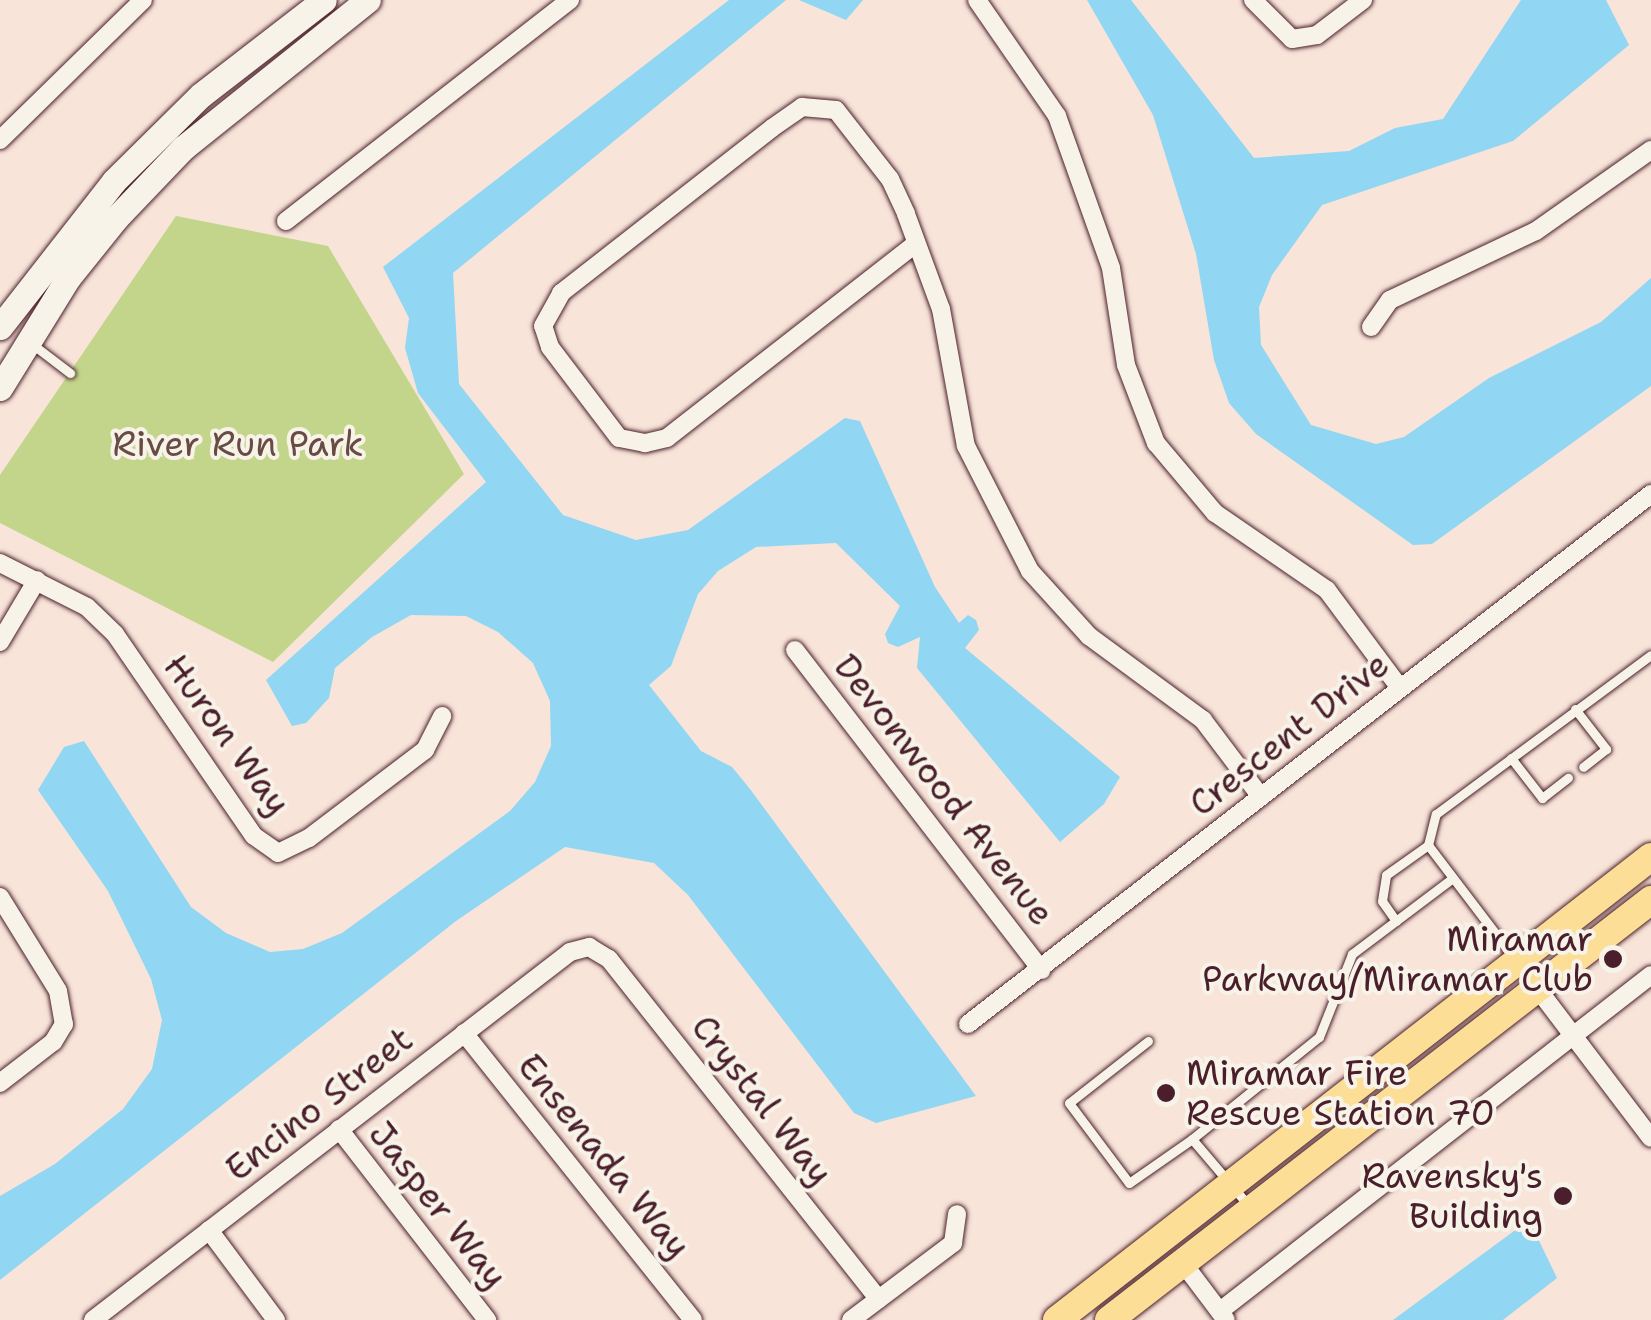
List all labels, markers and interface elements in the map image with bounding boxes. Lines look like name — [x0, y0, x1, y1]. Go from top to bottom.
park label: River Run Park — [112, 423, 364, 465]
street label: Crescent Drive — [1181, 643, 1397, 825]
street label: Devonwood Avenue — [825, 646, 1063, 934]
street label: Huron Way — [155, 647, 299, 823]
place label: Miramar Parkway/Miramar Club — [1202, 918, 1593, 1000]
marker: Miramar Parkway/Miramar Club — [1602, 948, 1624, 970]
street label: Crystal Way — [683, 1007, 841, 1193]
street label: Encino Street — [217, 1018, 421, 1190]
street label: Ensenada Way — [509, 1045, 699, 1267]
place label: Miramar Fire Rescue Station 70 — [1186, 1052, 1495, 1134]
marker: Miramar Fire Rescue Station 70 — [1155, 1082, 1177, 1104]
street label: Jasper Way — [360, 1113, 516, 1297]
place label: Ravensky's Building — [1361, 1155, 1543, 1237]
marker: Ravensky's Building — [1552, 1185, 1574, 1207]

